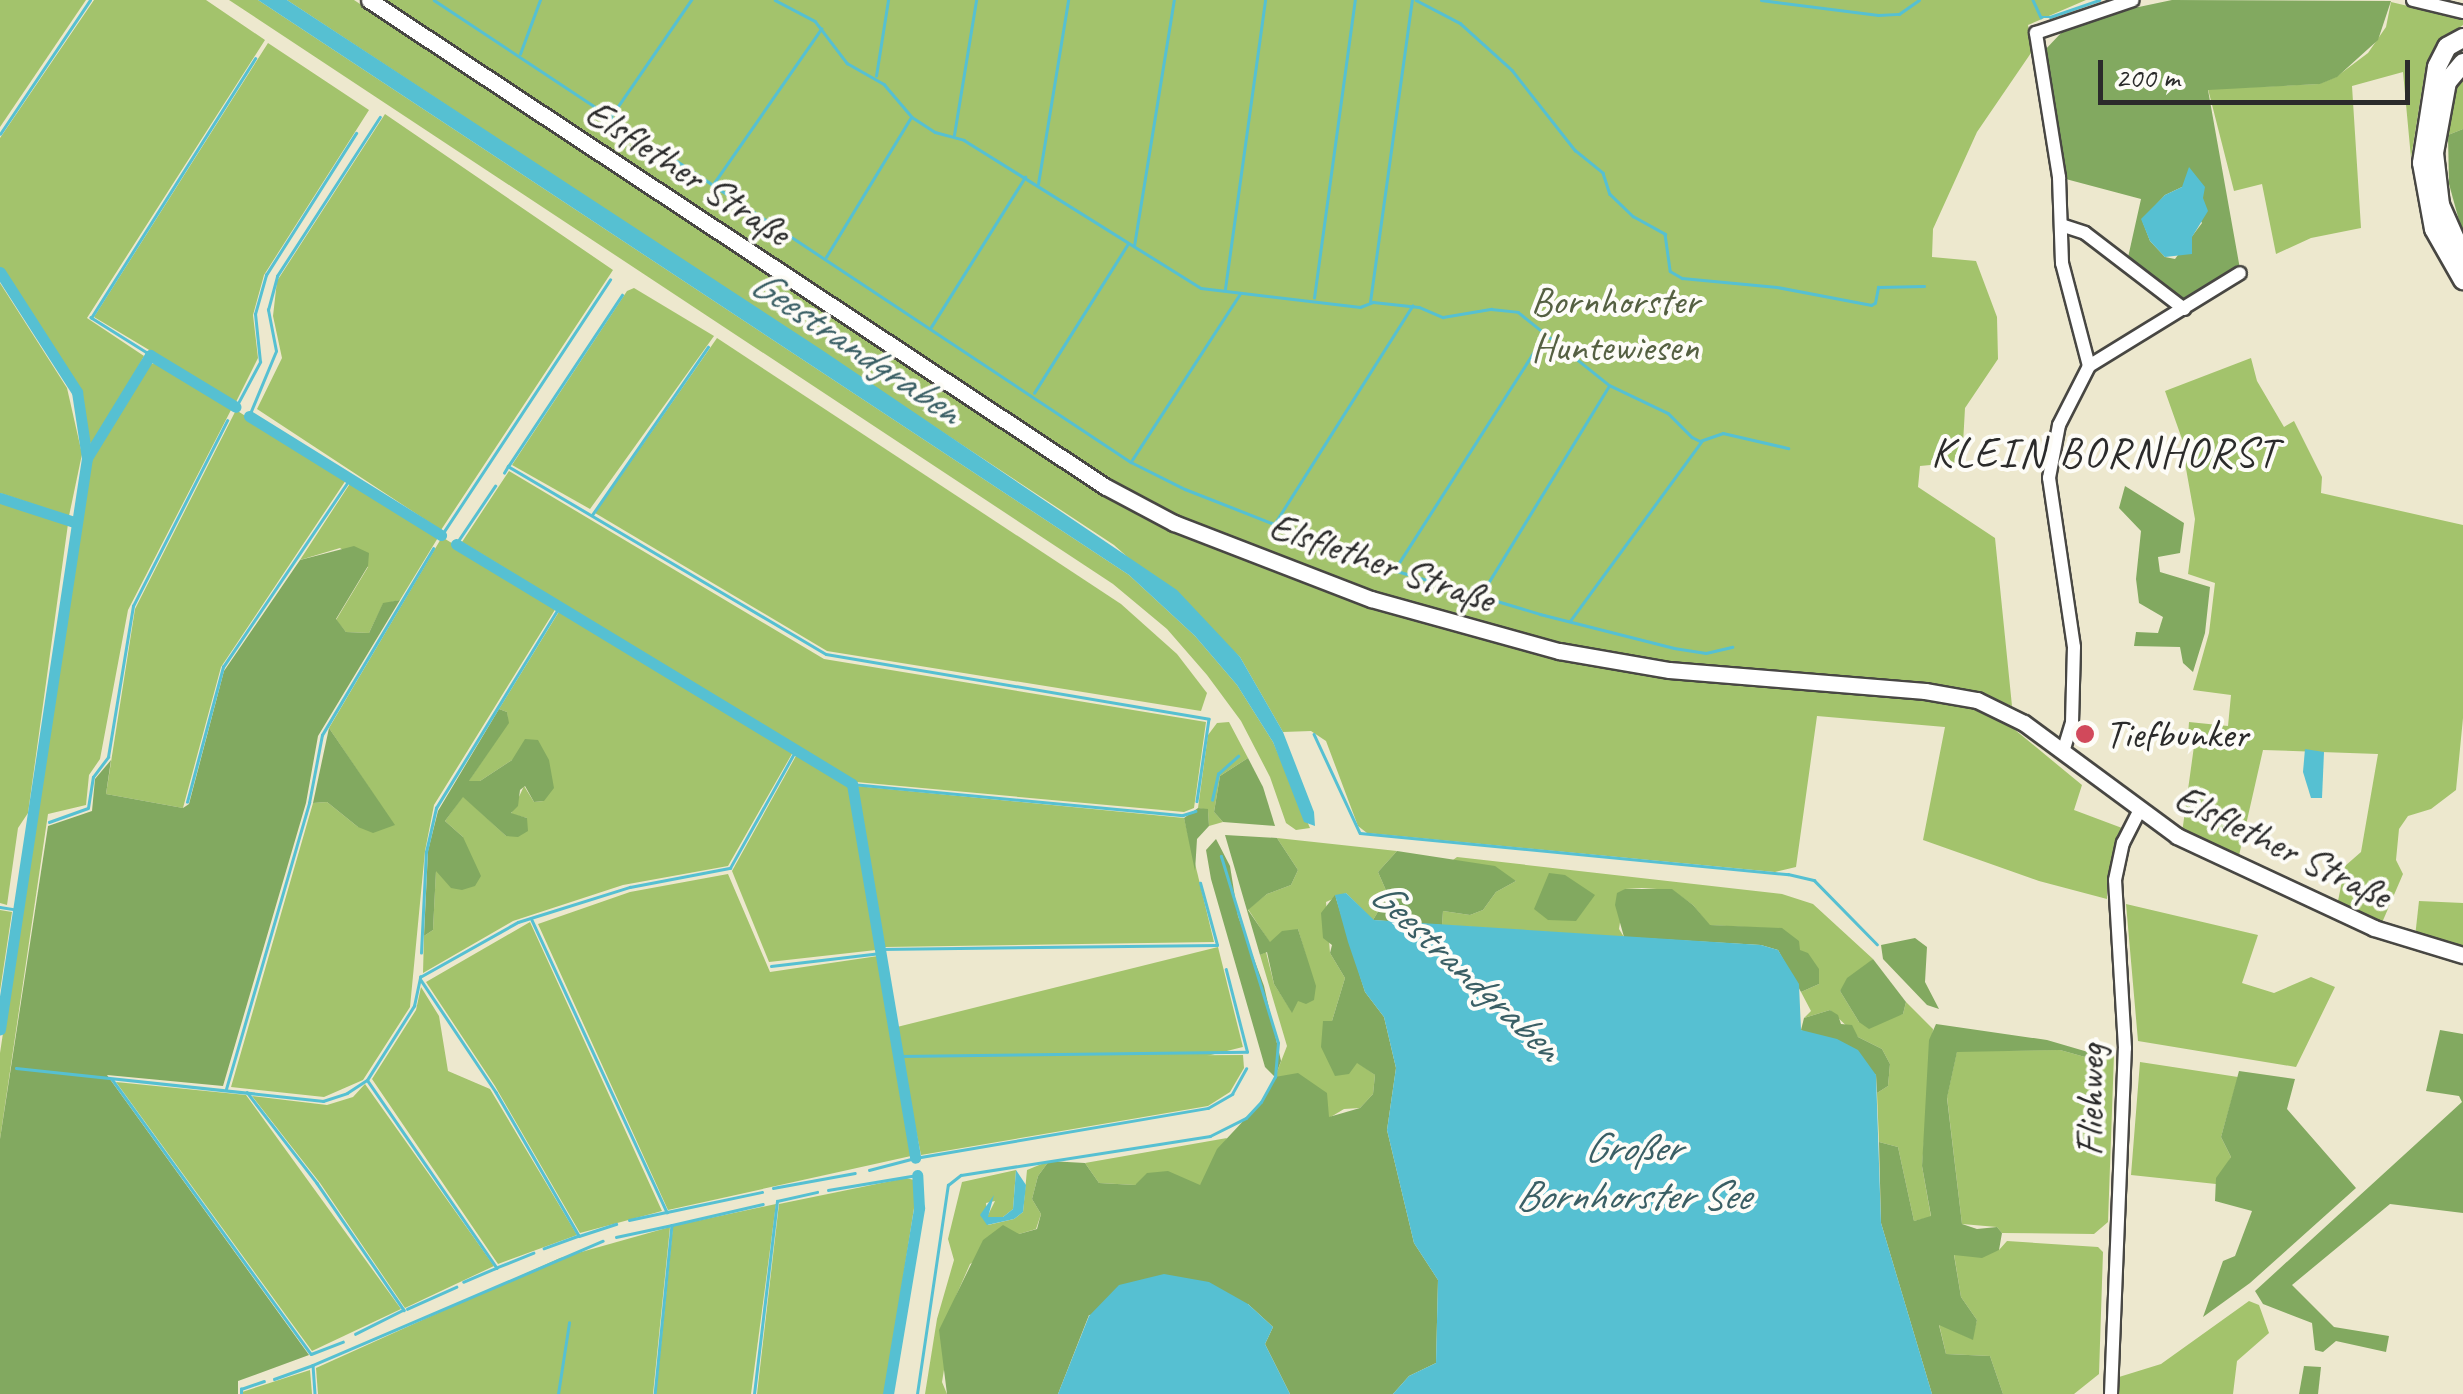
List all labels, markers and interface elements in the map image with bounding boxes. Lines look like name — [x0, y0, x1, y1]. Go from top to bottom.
scale bar — [2103, 40, 2416, 102]
text: 200 m — [2115, 58, 2180, 96]
street label: Elsflether Straße — [576, 88, 800, 256]
water label: Geestrandgraben — [741, 258, 971, 436]
park label: Bornhorster Huntewiesen — [1531, 277, 1699, 371]
district label: KLEIN BORNHORST — [1935, 428, 2275, 478]
street label: Elsflether Straße — [1263, 501, 1501, 623]
place label: Tiefbunker — [2105, 710, 2248, 758]
marker: Tiefbunker — [2074, 723, 2096, 745]
street label: Elsflether Straße — [2166, 773, 2400, 919]
water label: Geestrandgraben — [1360, 870, 1572, 1072]
street label: Fliehweg — [2065, 1043, 2115, 1157]
water label: Großer Bornhorster See — [1515, 1123, 1749, 1222]

